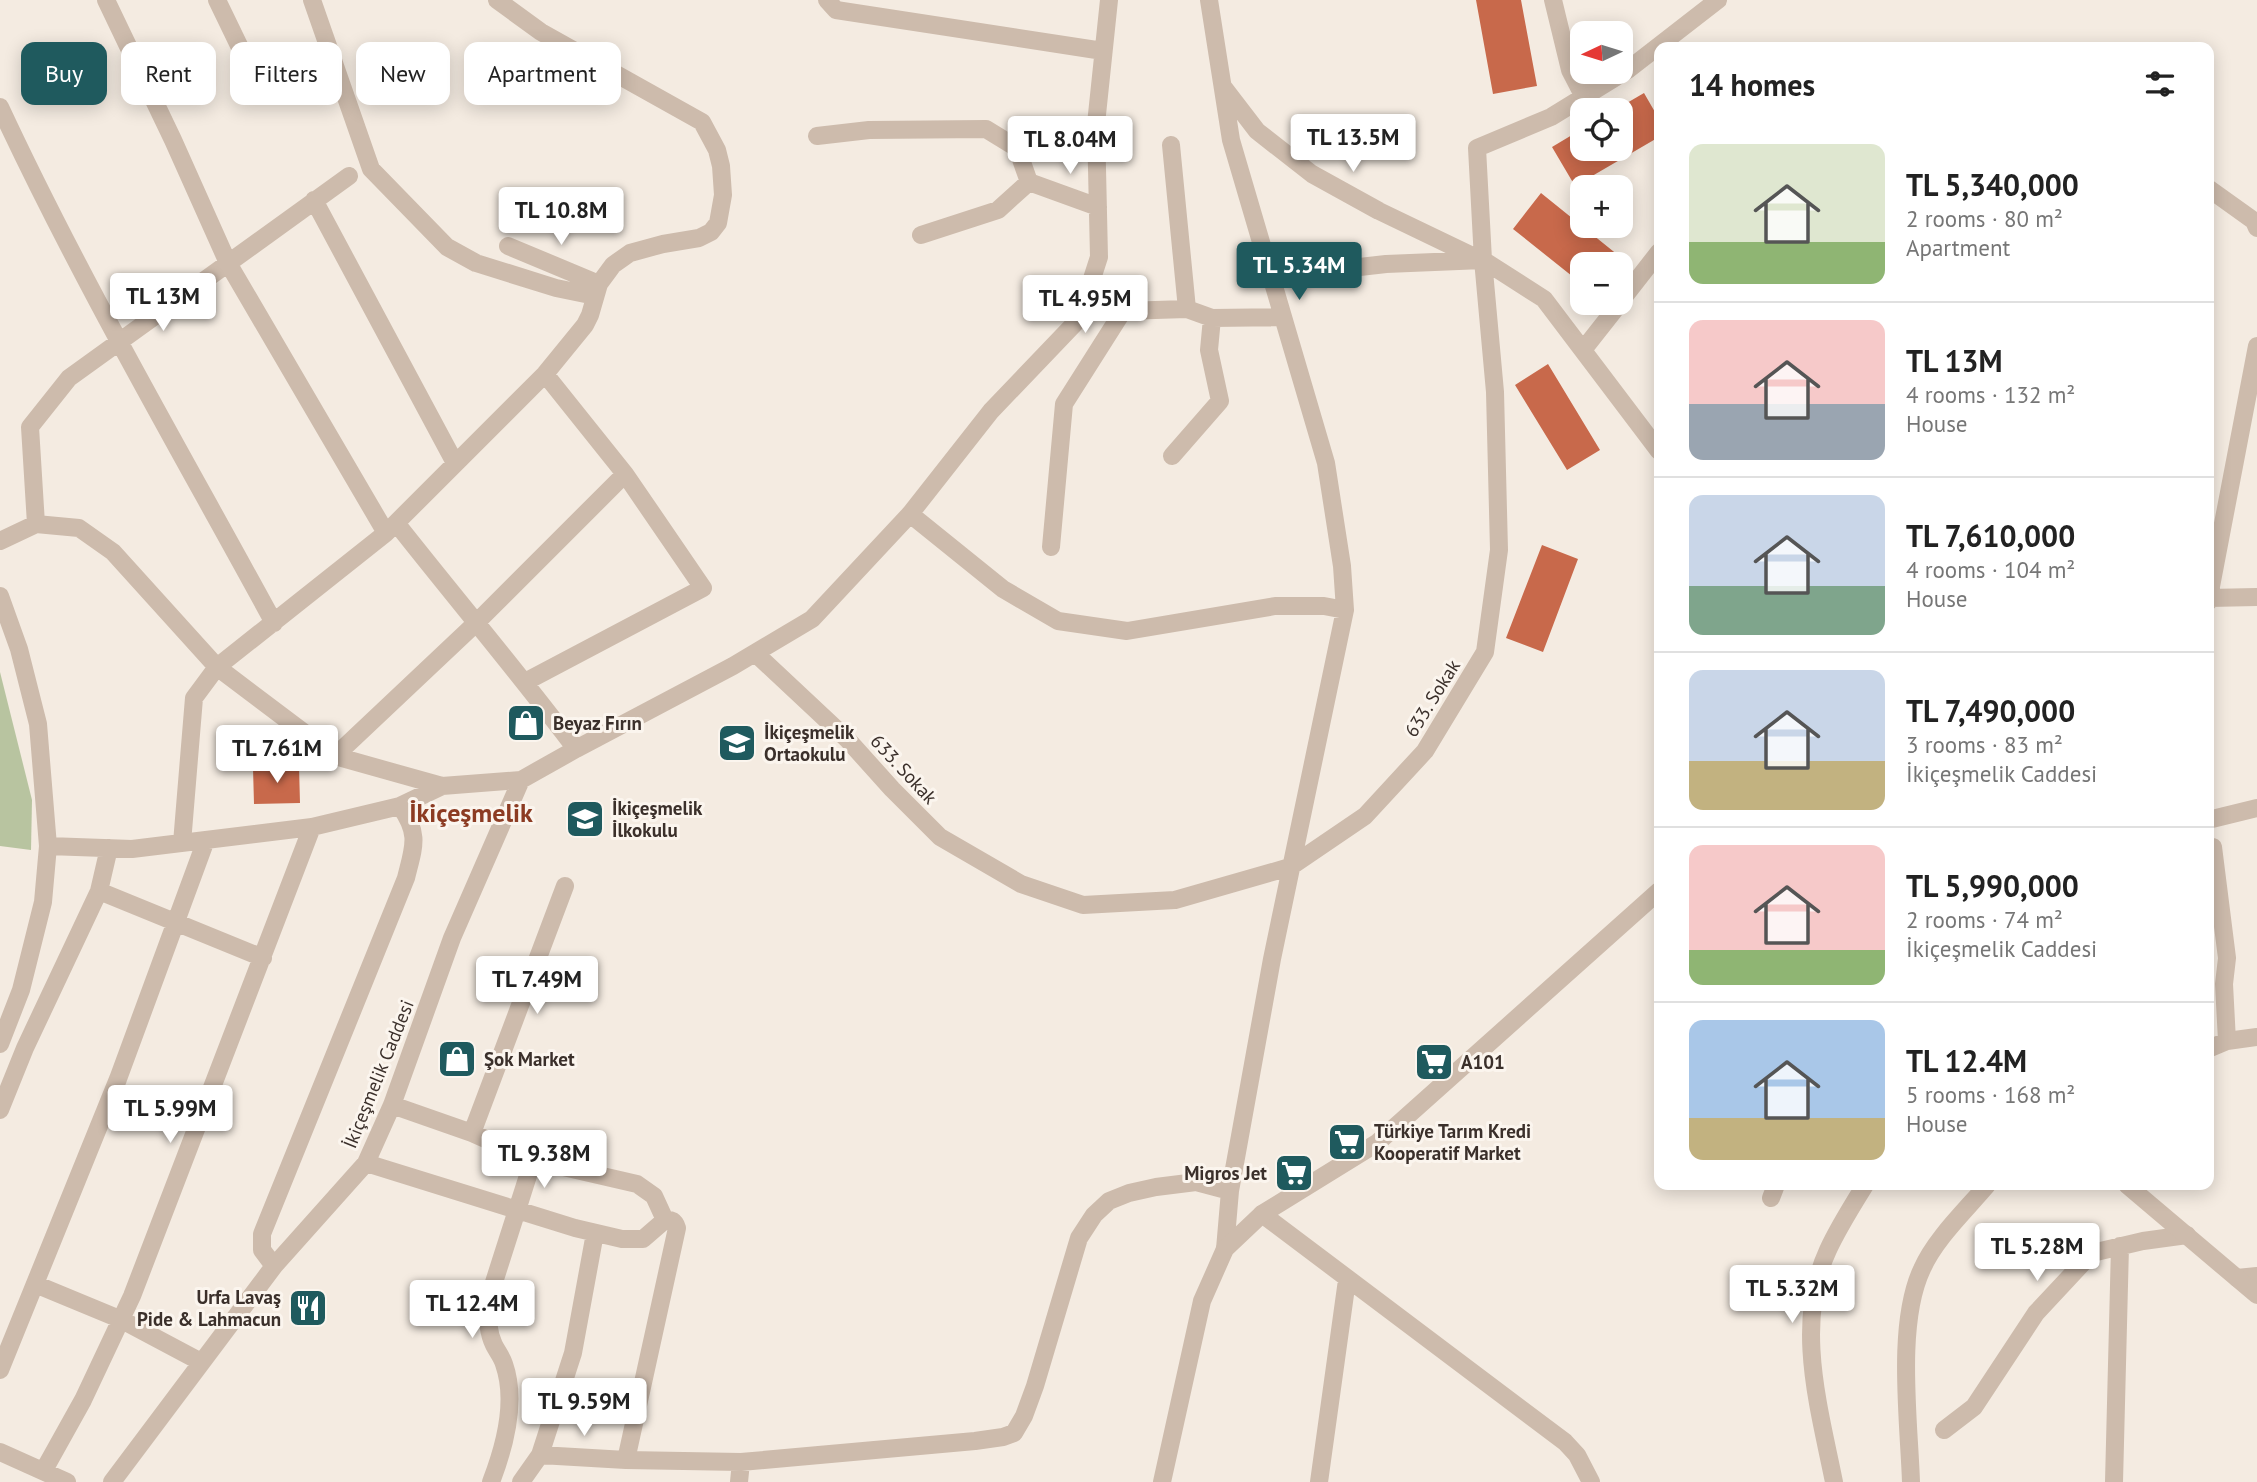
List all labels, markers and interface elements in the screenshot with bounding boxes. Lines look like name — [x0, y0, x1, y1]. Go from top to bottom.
north arrow — [1570, 21, 1633, 84]
map controls — [1570, 21, 1633, 315]
chip: Buy — [21, 42, 107, 105]
chip: Rent — [121, 42, 216, 105]
chip: Filters — [230, 42, 342, 105]
chip: New — [356, 42, 450, 105]
chip: Apartment — [464, 42, 621, 105]
text: 14 homes — [1689, 65, 1815, 104]
icon: filters — [2141, 65, 2179, 103]
button: locate — [1570, 98, 1633, 161]
pin: TL 13.5M — [1281, 114, 1425, 174]
pin: TL 8.04M — [998, 116, 1142, 176]
text: TL 13.5M — [1307, 122, 1399, 151]
text: TL 8.04M — [1024, 124, 1116, 153]
text: TL 5,340,000 — [1906, 165, 2079, 204]
icon: home — [1745, 172, 1829, 256]
button: + — [1570, 175, 1633, 238]
pin: TL 10.8M — [489, 188, 633, 247]
text: TL 10.8M — [515, 195, 607, 224]
text: 2 rooms · 80 m² — [1906, 204, 2063, 233]
text: Apartment — [1906, 233, 2010, 262]
pin: TL 5.34M — [1227, 243, 1371, 302]
text: TL 5.34M — [1253, 250, 1345, 279]
button: − — [1570, 252, 1633, 315]
pin: TL 13M — [106, 274, 220, 333]
pin: TL 4.95M — [1013, 276, 1157, 335]
text: TL 13M — [126, 281, 200, 310]
text: TL 4.95M — [1039, 283, 1131, 312]
text: TL 13M — [1906, 341, 2003, 380]
icon: home — [1745, 348, 1829, 432]
text: 4 rooms · 132 m² — [1906, 380, 2075, 409]
text: House — [1906, 409, 1968, 438]
text: TL 7,610,000 — [1906, 516, 2075, 555]
icon: home — [1745, 523, 1829, 607]
text: 4 rooms · 104 m² — [1906, 555, 2075, 584]
text: House — [1906, 584, 1968, 613]
street label: 633. Sokak — [1399, 655, 1465, 741]
text: TL 7,490,000 — [1906, 691, 2075, 730]
icon: home — [1745, 698, 1829, 782]
shop icon: Beyaz Fırın — [505, 702, 547, 744]
place label: Beyaz Fırın — [553, 711, 642, 735]
place label: İkiçeşmelik Ortaokulu — [764, 720, 855, 766]
school or university icon: İkiçeşmelik Ortaokulu — [716, 722, 758, 764]
pin: TL 7.61M — [205, 726, 349, 785]
street label: 633. Sokak — [866, 729, 942, 809]
text: 3 rooms · 83 m² — [1906, 730, 2063, 759]
text: TL 7.61M — [232, 733, 322, 762]
text: İkiçeşmelik Caddesi — [1906, 759, 2097, 788]
district label: İkiçeşmelik — [409, 796, 533, 829]
place label: İkiçeşmelik İlkokulu — [612, 796, 703, 842]
school or university icon: İkiçeşmelik İlkokulu — [564, 798, 606, 840]
text: TL 5,990,000 — [1906, 866, 2079, 905]
icon: home — [1745, 873, 1829, 957]
text: 2 rooms · 74 m² — [1906, 905, 2063, 934]
text: İkiçeşmelik Caddesi — [1906, 934, 2097, 963]
pin: TL 7.49M — [465, 956, 609, 1016]
text: TL 7.49M — [492, 964, 582, 993]
street label: İkiçeşmelik Caddesi — [337, 996, 419, 1152]
shop icon: Şok Market — [436, 1038, 478, 1080]
supermarket icon: A101 — [1413, 1041, 1455, 1083]
text: TL 12.4M — [1906, 1041, 2027, 1080]
place label: Şok Market — [484, 1047, 575, 1071]
icon: home — [1745, 1048, 1829, 1132]
place label: A101 — [1461, 1050, 1505, 1074]
text: 5 rooms · 168 m² — [1906, 1080, 2075, 1109]
pin: TL 5.99M — [98, 1086, 242, 1145]
text: TL 5.99M — [124, 1093, 216, 1122]
text: House — [1906, 1109, 1968, 1138]
place label: Türkiye Tarım Kredi Kooperatif Market — [1374, 1119, 1531, 1165]
supermarket icon: Türkiye Tarım Kredi Kooperatif Market — [1326, 1121, 1368, 1163]
pin: TL 9.38M — [472, 1130, 616, 1190]
text: TL 9.38M — [498, 1138, 590, 1167]
supermarket icon: Migros Jet — [1273, 1152, 1315, 1194]
place label: Migros Jet — [1184, 1161, 1267, 1185]
pin: TL 5.28M — [1965, 1224, 2109, 1283]
text: TL 5.28M — [1991, 1231, 2083, 1260]
pin: TL 5.32M — [1720, 1266, 1864, 1325]
text: TL 5.32M — [1746, 1273, 1838, 1302]
pin: TL 12.4M — [400, 1280, 544, 1340]
place label: Urfa Lavaş Pide & Lahmacun — [137, 1285, 281, 1331]
restaurant icon: Urfa Lavaş Pide & Lahmacun — [287, 1287, 329, 1329]
text: TL 12.4M — [426, 1288, 518, 1317]
pin: TL 9.59M — [512, 1378, 656, 1438]
text: TL 9.59M — [538, 1386, 630, 1415]

